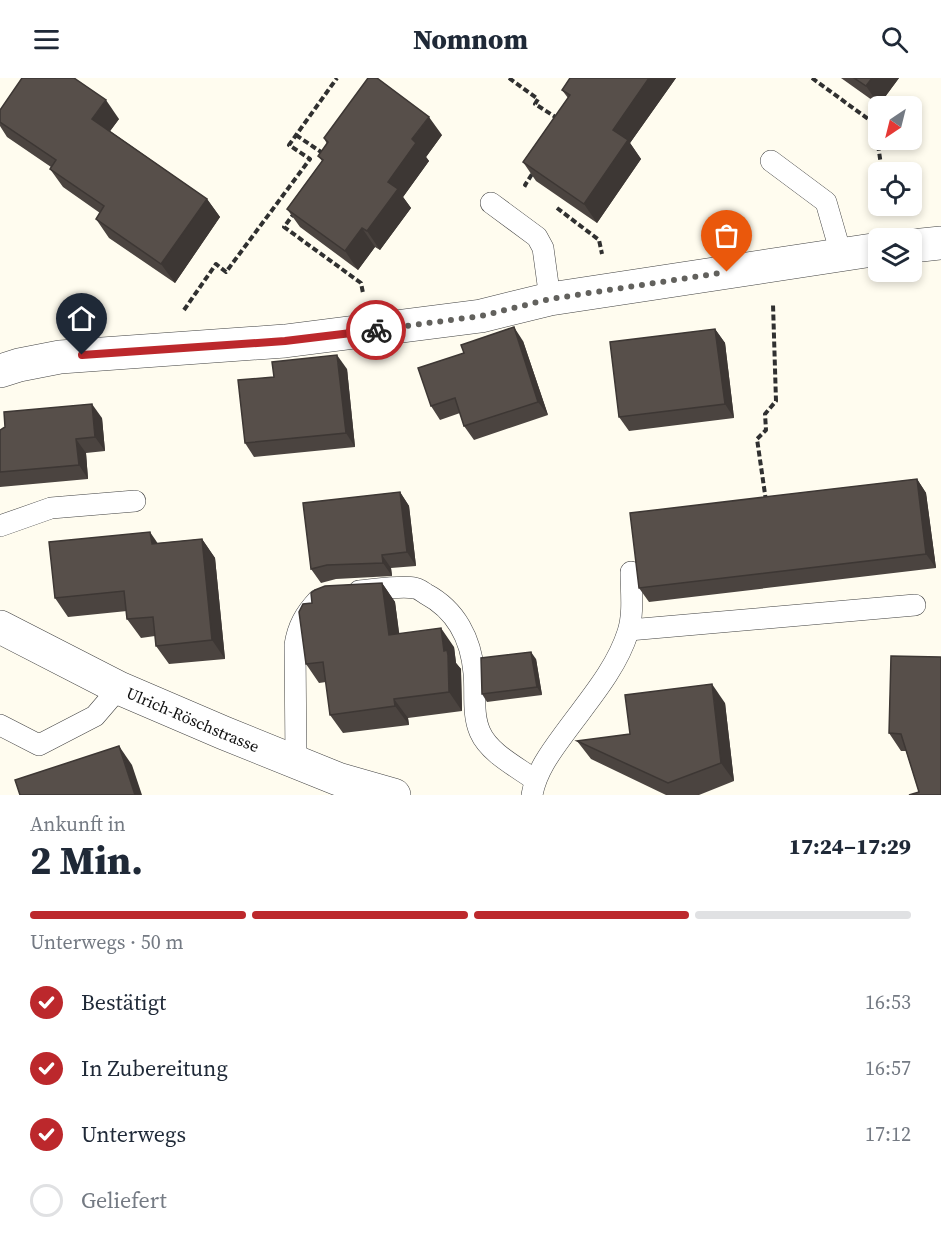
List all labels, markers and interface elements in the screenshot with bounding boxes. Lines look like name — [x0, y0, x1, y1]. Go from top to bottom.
text: Nomnom — [413, 21, 528, 58]
icon: menu — [30, 23, 63, 56]
icon: search — [878, 23, 911, 56]
north arrow — [868, 96, 922, 150]
map controls — [868, 96, 922, 282]
button: locate — [868, 162, 922, 216]
pin — [701, 210, 752, 272]
icon: bag — [710, 219, 743, 252]
button: layers — [868, 228, 922, 282]
pin — [56, 293, 107, 355]
courier — [346, 300, 406, 360]
icon: home — [65, 302, 98, 335]
icon: bike — [360, 314, 393, 347]
street label: Ulrich-Röschstrasse — [123, 681, 263, 757]
text: Ankunft in — [30, 810, 126, 838]
text: 17:24–17:29 — [789, 831, 911, 861]
text: 2 Min. — [30, 834, 143, 887]
text: Unterwegs · 50 m — [30, 928, 183, 956]
icon: check — [30, 986, 63, 1019]
text: Bestätigt — [81, 987, 166, 1017]
text: 16:53 — [865, 988, 911, 1016]
icon: check — [30, 1052, 63, 1085]
text: In Zubereitung — [81, 1053, 228, 1083]
text: 16:57 — [865, 1054, 911, 1082]
icon: check — [30, 1118, 63, 1151]
text: Unterwegs — [81, 1119, 186, 1149]
text: 17:12 — [865, 1120, 911, 1148]
text: Geliefert — [81, 1185, 167, 1215]

